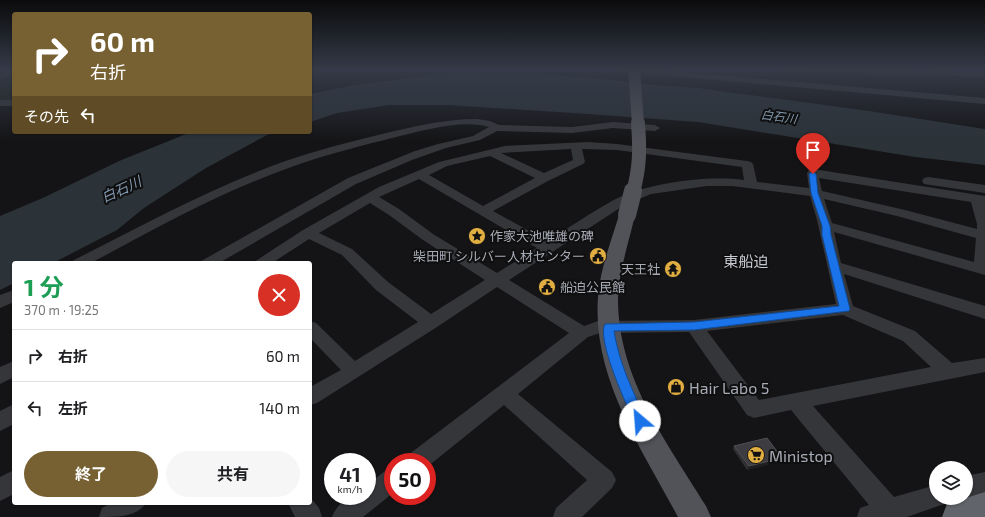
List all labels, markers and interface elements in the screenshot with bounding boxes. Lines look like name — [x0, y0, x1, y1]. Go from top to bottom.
text: 60 m — [90, 24, 155, 58]
icon: right — [24, 28, 76, 80]
text: 右折 — [90, 61, 126, 83]
icon: left — [77, 104, 99, 126]
text: その先 — [24, 107, 69, 125]
water label: 白石川 — [760, 107, 800, 126]
pin — [796, 133, 830, 174]
icon: arrive — [802, 139, 824, 161]
water label: 白石川 — [98, 172, 145, 206]
place icon: 作家大池唯雄の碑 — [467, 226, 487, 246]
place label: 作家大池唯雄の碑 — [490, 228, 594, 244]
public building icon: 柴田町 シルバー人材センター — [588, 246, 608, 266]
place label: 柴田町 シルバー人材センター — [413, 248, 585, 264]
district label: 東船迫 — [723, 252, 769, 270]
temple icon: 天王社 — [663, 259, 683, 279]
place label: 天王社 — [621, 261, 660, 277]
text: 1 分 — [24, 272, 64, 301]
button: close — [258, 274, 300, 316]
public building icon: 船迫公民館 — [537, 277, 557, 297]
place label: 船迫公民館 — [560, 279, 625, 295]
text: 370 m · 19:25 — [24, 302, 99, 318]
icon: right — [24, 345, 46, 367]
text: 右折 — [58, 347, 88, 365]
text: 60 m — [266, 347, 300, 365]
shop icon: Hair Labo 5 — [666, 377, 686, 397]
place label: Hair Labo 5 — [689, 378, 769, 397]
icon: left — [24, 397, 46, 419]
text: 左折 — [58, 399, 88, 417]
text: 140 m — [259, 399, 300, 417]
position arrow — [619, 400, 661, 442]
supermarket icon: Ministop — [746, 445, 766, 465]
place label: Ministop — [769, 446, 833, 465]
button: 終了 — [24, 451, 158, 497]
button: 共有 — [166, 451, 300, 497]
speed limit sign: 50 — [384, 453, 436, 505]
map controls — [929, 461, 973, 505]
button: layers — [929, 461, 973, 505]
text: 41 — [339, 462, 361, 486]
text: km/h — [338, 483, 362, 495]

